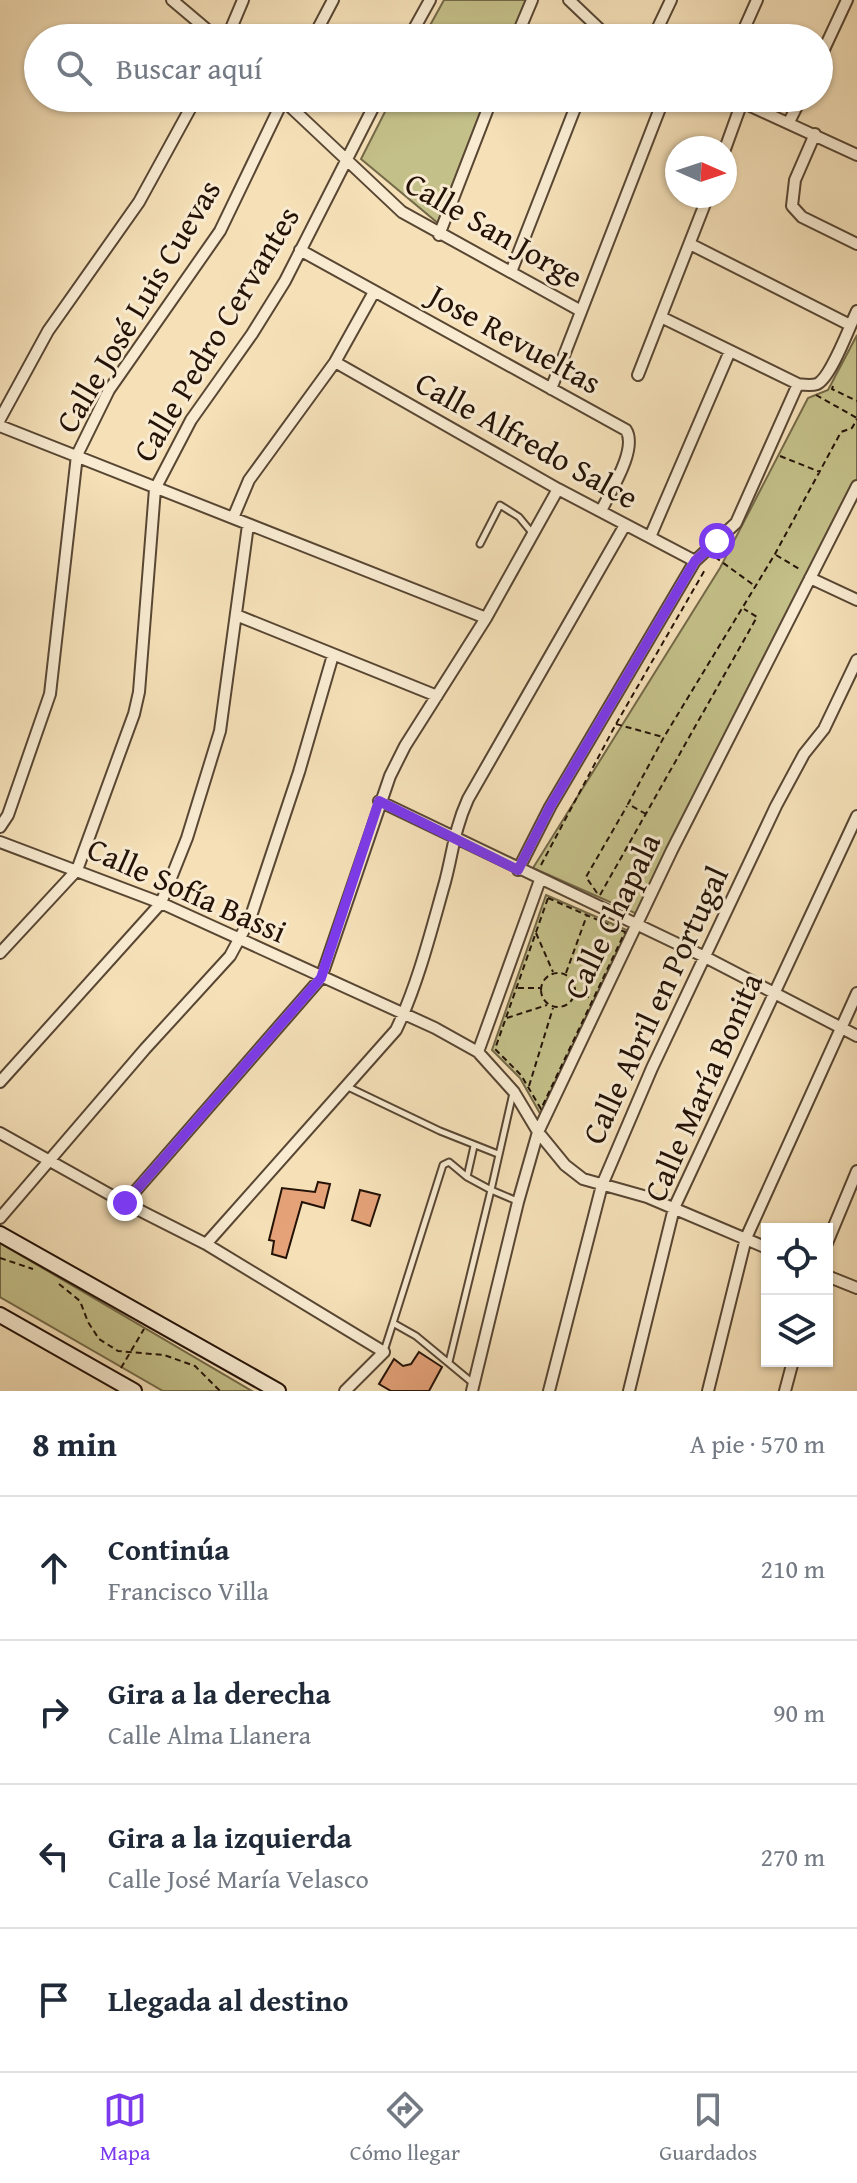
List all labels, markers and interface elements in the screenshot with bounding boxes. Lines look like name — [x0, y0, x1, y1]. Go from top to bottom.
search box — [24, 24, 833, 112]
icon: search — [52, 46, 96, 90]
text: Buscar aquí — [116, 46, 262, 90]
north arrow — [665, 136, 737, 208]
street label: Calle San Jorge — [396, 160, 592, 300]
street label: Calle José Luis Cuevas — [43, 170, 232, 441]
street label: Calle Pedro Cervantes — [121, 197, 311, 471]
street label: Jose Revueltas — [417, 270, 610, 405]
street label: Calle Alfredo Salce — [407, 359, 647, 520]
route start — [699, 523, 735, 559]
street label: Calle Sofía Bassi — [80, 825, 294, 954]
street label: Calle Chapala — [551, 825, 672, 1007]
street label: Calle Abril en Portugal — [569, 858, 740, 1152]
street label: Calle María Bonita — [631, 965, 774, 1209]
route end — [107, 1185, 143, 1221]
map controls — [761, 1223, 833, 1367]
button: locate — [761, 1223, 833, 1295]
button: layers — [761, 1295, 833, 1367]
text: 8 min — [32, 1419, 117, 1468]
text: A pie · 570 m — [690, 1424, 825, 1463]
text: Continúa — [108, 1527, 230, 1571]
icon: ahead — [32, 1546, 76, 1590]
text: 210 m — [760, 1549, 825, 1588]
text: Francisco Villa — [108, 1571, 269, 1610]
text: Gira a la derecha — [108, 1671, 331, 1715]
icon: right — [32, 1690, 76, 1734]
text: 90 m — [773, 1693, 825, 1732]
text: Calle Alma Llanera — [108, 1715, 311, 1754]
text: Gira a la izquierda — [108, 1815, 352, 1859]
icon: left — [32, 1834, 76, 1878]
text: 270 m — [760, 1837, 825, 1876]
text: Calle José María Velasco — [108, 1859, 369, 1898]
icon: arrive — [32, 1978, 76, 2022]
text: Llegada al destino — [108, 1978, 349, 2022]
tab: Mapa — [100, 2088, 150, 2168]
tab: Cómo llegar — [350, 2088, 460, 2168]
tab: Guardados — [659, 2088, 757, 2168]

